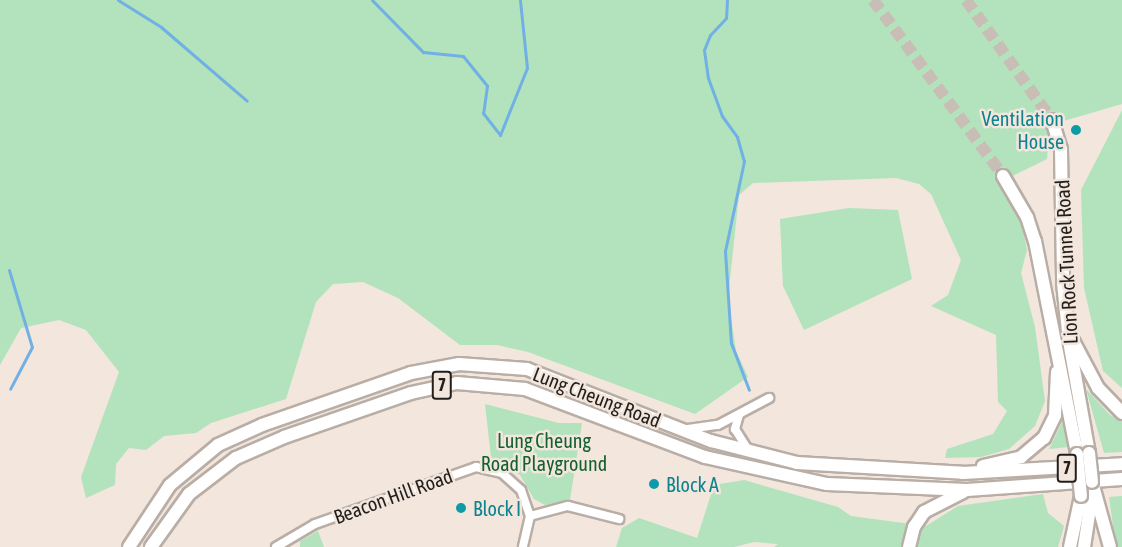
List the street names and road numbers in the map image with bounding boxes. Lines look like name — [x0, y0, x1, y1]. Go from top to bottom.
street label: Lion Rock Tunnel Road — [1050, 179, 1082, 345]
street label: Lung Cheung Road — [530, 362, 664, 432]
road number: 7 — [432, 370, 452, 400]
road number: 7 — [1056, 453, 1078, 483]
street label: Beacon Hill Road — [330, 463, 456, 529]

